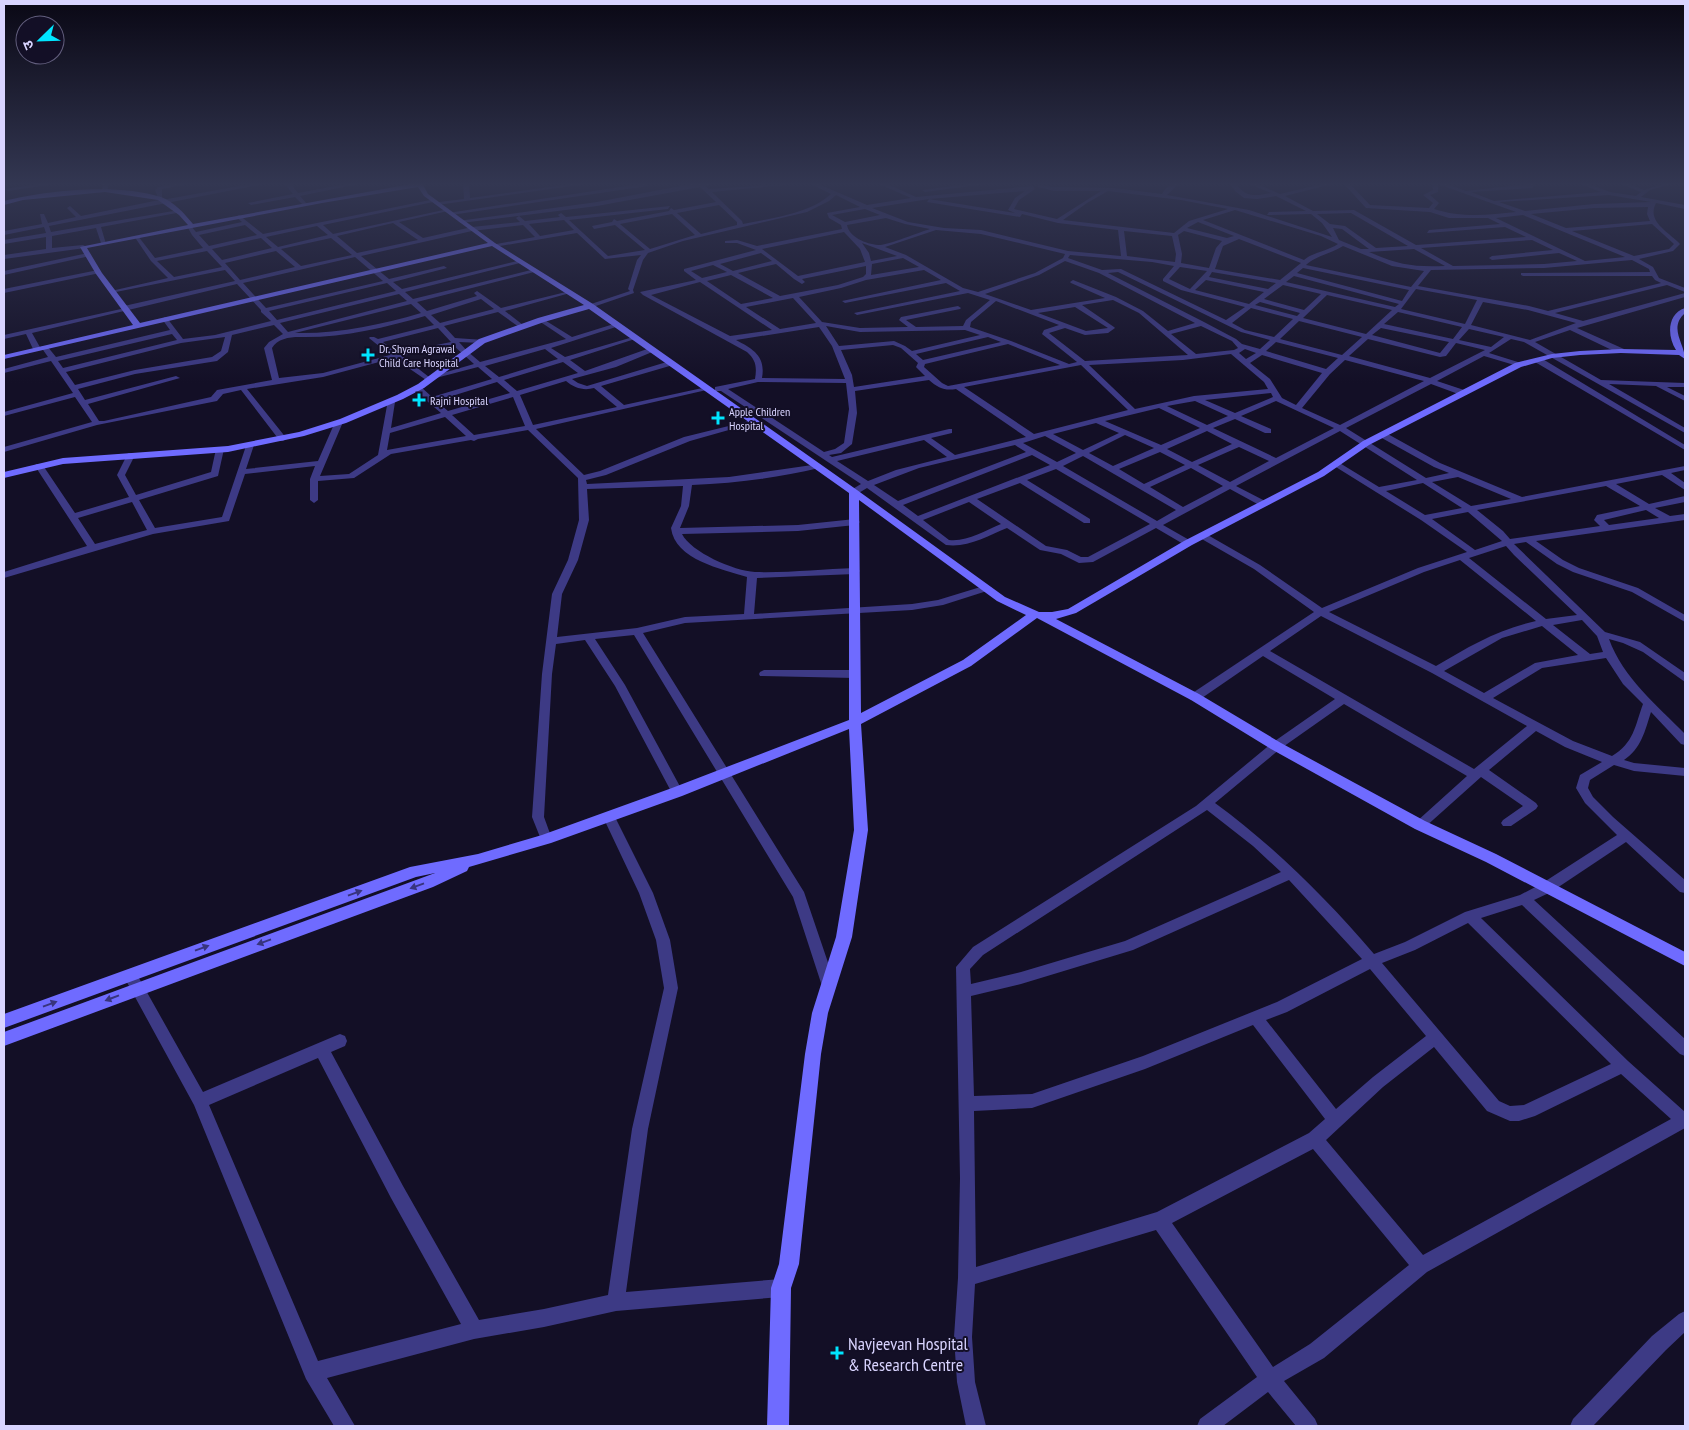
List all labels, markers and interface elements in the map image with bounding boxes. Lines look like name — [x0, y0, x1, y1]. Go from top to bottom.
north arrow — [15, 15, 65, 65]
text: उ — [18, 37, 38, 52]
place label: Dr. Shyam Agrawal Child Care Hospital — [379, 341, 458, 370]
marker: Dr. Shyam Agrawal Child Care Hospital — [361, 348, 375, 362]
marker: Rajni Hospital — [412, 393, 426, 407]
place label: Rajni Hospital — [430, 393, 488, 408]
place label: Apple Children Hospital — [729, 404, 790, 433]
marker: Apple Children Hospital — [711, 411, 725, 425]
one-way arrow — [409, 882, 424, 890]
one-way arrow — [348, 889, 363, 897]
one-way arrow — [257, 939, 272, 946]
one-way arrow — [195, 944, 210, 952]
one-way arrow — [104, 994, 119, 1002]
one-way arrow — [42, 1000, 57, 1007]
place label: Navjeevan Hospital & Research Centre — [848, 1332, 968, 1376]
marker: Navjeevan Hospital & Research Centre — [830, 1346, 844, 1360]

